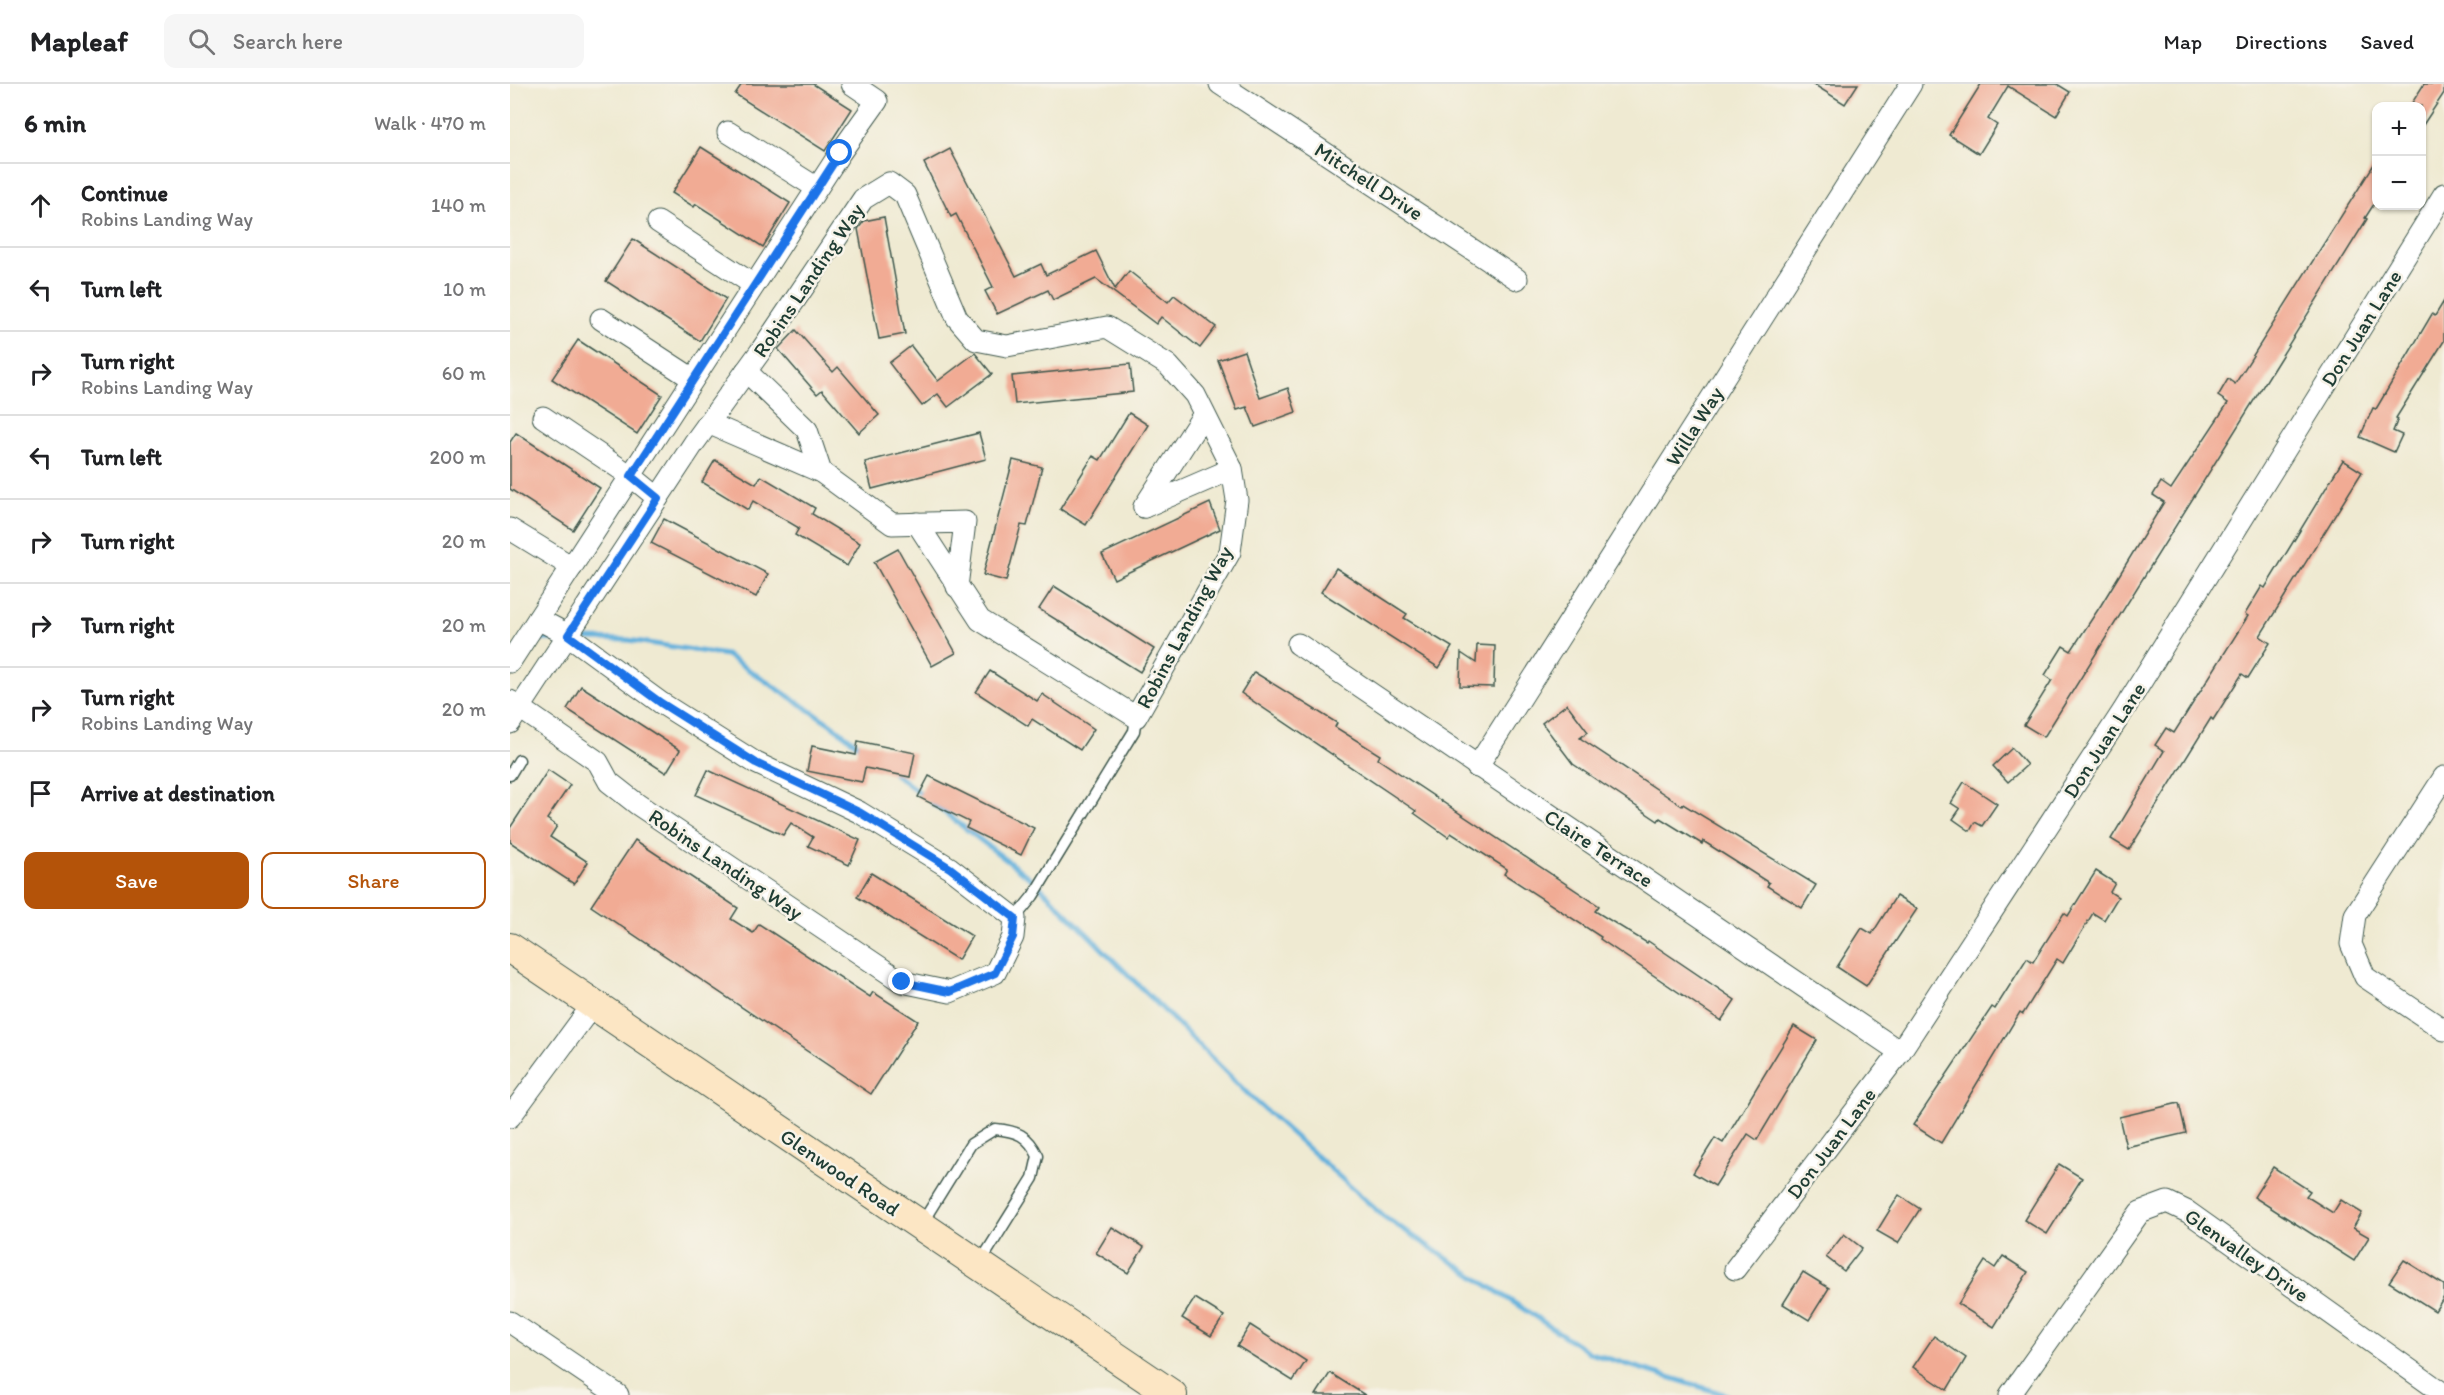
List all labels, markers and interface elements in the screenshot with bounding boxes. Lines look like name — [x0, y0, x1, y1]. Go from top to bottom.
search box — [164, 14, 584, 68]
text: Mapleaf — [30, 24, 128, 58]
icon: search — [185, 25, 218, 58]
text: Search here — [233, 28, 343, 55]
text: Map — [2164, 29, 2202, 54]
text: Directions — [2235, 29, 2327, 54]
text: Saved — [2360, 29, 2414, 54]
map controls — [2372, 102, 2426, 210]
button: + — [2372, 102, 2426, 156]
text: 6 min — [24, 107, 86, 139]
text: Walk · 470 m — [374, 111, 486, 135]
street label: Mitchell Drive — [1310, 137, 1428, 225]
route start — [826, 139, 852, 165]
button: − — [2372, 156, 2426, 210]
text: Continue — [81, 180, 168, 207]
icon: ahead — [24, 189, 57, 222]
text: 140 m — [431, 193, 486, 217]
street label: Robins Landing Way — [747, 198, 869, 362]
text: Robins Landing Way — [81, 207, 253, 231]
street label: Don Juan Lane — [2315, 265, 2407, 391]
icon: left — [24, 273, 57, 306]
text: Turn left — [81, 276, 162, 303]
text: 10 m — [443, 277, 486, 301]
text: Turn right — [81, 348, 175, 375]
icon: right — [24, 357, 57, 390]
text: 60 m — [442, 361, 486, 385]
text: Robins Landing Way — [81, 375, 253, 399]
street label: Willa Way — [1660, 382, 1728, 470]
icon: left — [24, 441, 57, 474]
text: Turn left — [81, 444, 162, 471]
text: 200 m — [430, 445, 486, 469]
icon: right — [24, 525, 57, 558]
text: Turn right — [81, 528, 175, 555]
text: 20 m — [442, 529, 486, 553]
street label: Robins Landing Way — [1131, 541, 1237, 713]
icon: right — [24, 609, 57, 642]
text: Turn right — [81, 612, 175, 639]
text: 20 m — [442, 613, 486, 637]
street label: Don Juan Lane — [2057, 678, 2151, 802]
text: Turn right — [81, 684, 175, 711]
icon: right — [24, 693, 57, 726]
text: 20 m — [442, 697, 486, 721]
text: Robins Landing Way — [81, 711, 253, 735]
icon: arrive — [24, 777, 57, 810]
text: Arrive at destination — [81, 780, 275, 807]
street label: Robins Landing Way — [644, 803, 808, 925]
street label: Claire Terrace — [1540, 803, 1658, 893]
button: Save — [24, 852, 249, 909]
button: Share — [261, 852, 486, 909]
route end — [888, 968, 914, 994]
street label: Don Juan Lane — [1781, 1082, 1881, 1203]
street label: Glenwood Road — [776, 1123, 904, 1221]
street label: Glenvalley Drive — [2180, 1203, 2314, 1307]

